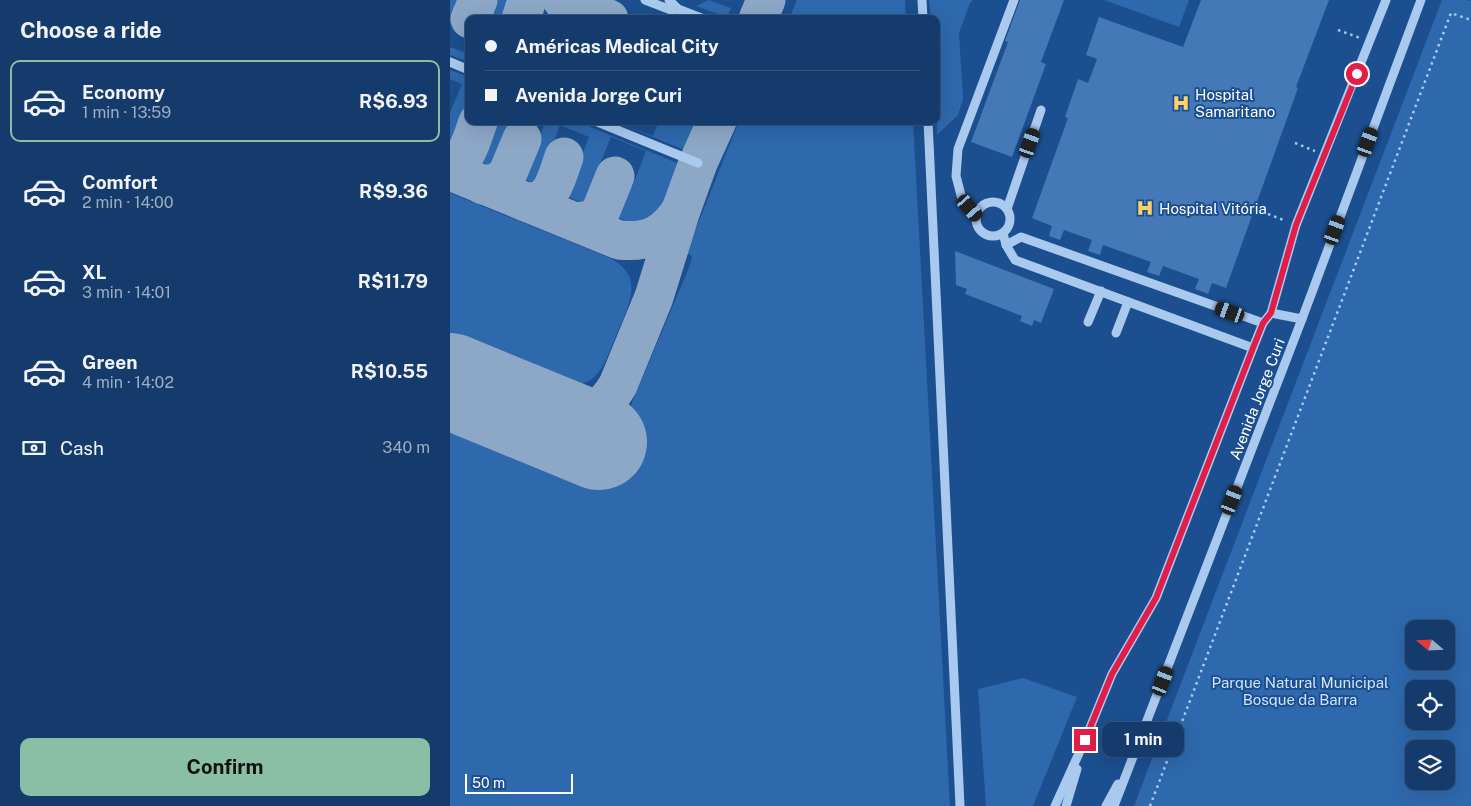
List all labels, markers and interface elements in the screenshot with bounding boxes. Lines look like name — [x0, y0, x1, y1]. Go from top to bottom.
text: Choose a ride — [20, 17, 162, 43]
text: Américas Medical City — [515, 35, 719, 57]
route start — [1346, 63, 1368, 85]
icon: car — [22, 79, 67, 124]
text: Economy — [82, 81, 165, 103]
text: Avenida Jorge Curi — [515, 84, 682, 106]
place label: Hospital Samaritano — [1195, 86, 1275, 120]
text: R$6.93 — [359, 90, 428, 112]
hospital icon: Hospital Samaritano — [1171, 93, 1191, 113]
text: 1 min · 13:59 — [82, 103, 171, 122]
car — [1355, 125, 1380, 159]
car — [1018, 126, 1041, 160]
icon: car — [22, 169, 67, 214]
text: Comfort — [82, 171, 158, 193]
text: R$9.36 — [359, 180, 428, 202]
car — [954, 192, 985, 224]
text: 2 min · 14:00 — [82, 193, 174, 212]
hospital icon: Hospital Vitória — [1135, 198, 1155, 218]
place label: Hospital Vitória — [1159, 200, 1267, 217]
car — [1322, 213, 1347, 247]
icon: car — [22, 259, 67, 304]
text: XL — [82, 261, 107, 283]
text: R$11.79 — [358, 270, 428, 292]
text: 3 min · 14:01 — [82, 283, 171, 302]
car — [1213, 300, 1246, 324]
street label: Avenida Jorge Curi — [1226, 336, 1288, 462]
icon: car — [22, 349, 67, 394]
text: Green — [82, 351, 137, 373]
text: R$10.55 — [351, 360, 428, 382]
text: 4 min · 14:02 — [82, 373, 174, 392]
icon: cash — [20, 434, 48, 462]
text: Cash — [60, 437, 104, 459]
text: 340 m — [382, 438, 430, 457]
car — [1219, 483, 1244, 517]
north arrow — [1405, 620, 1455, 670]
map controls — [1405, 620, 1455, 790]
car — [1150, 664, 1175, 698]
park label: Parque Natural Municipal Bosque da Barra — [1212, 674, 1389, 708]
button: locate — [1405, 680, 1455, 730]
callout: 1 min — [1102, 722, 1185, 758]
route end — [1074, 729, 1096, 751]
text: 1 min — [1124, 730, 1162, 749]
button: Confirm — [20, 738, 430, 796]
button: layers — [1405, 740, 1455, 790]
scale bar — [465, 771, 572, 794]
text: 50 m — [472, 775, 505, 791]

